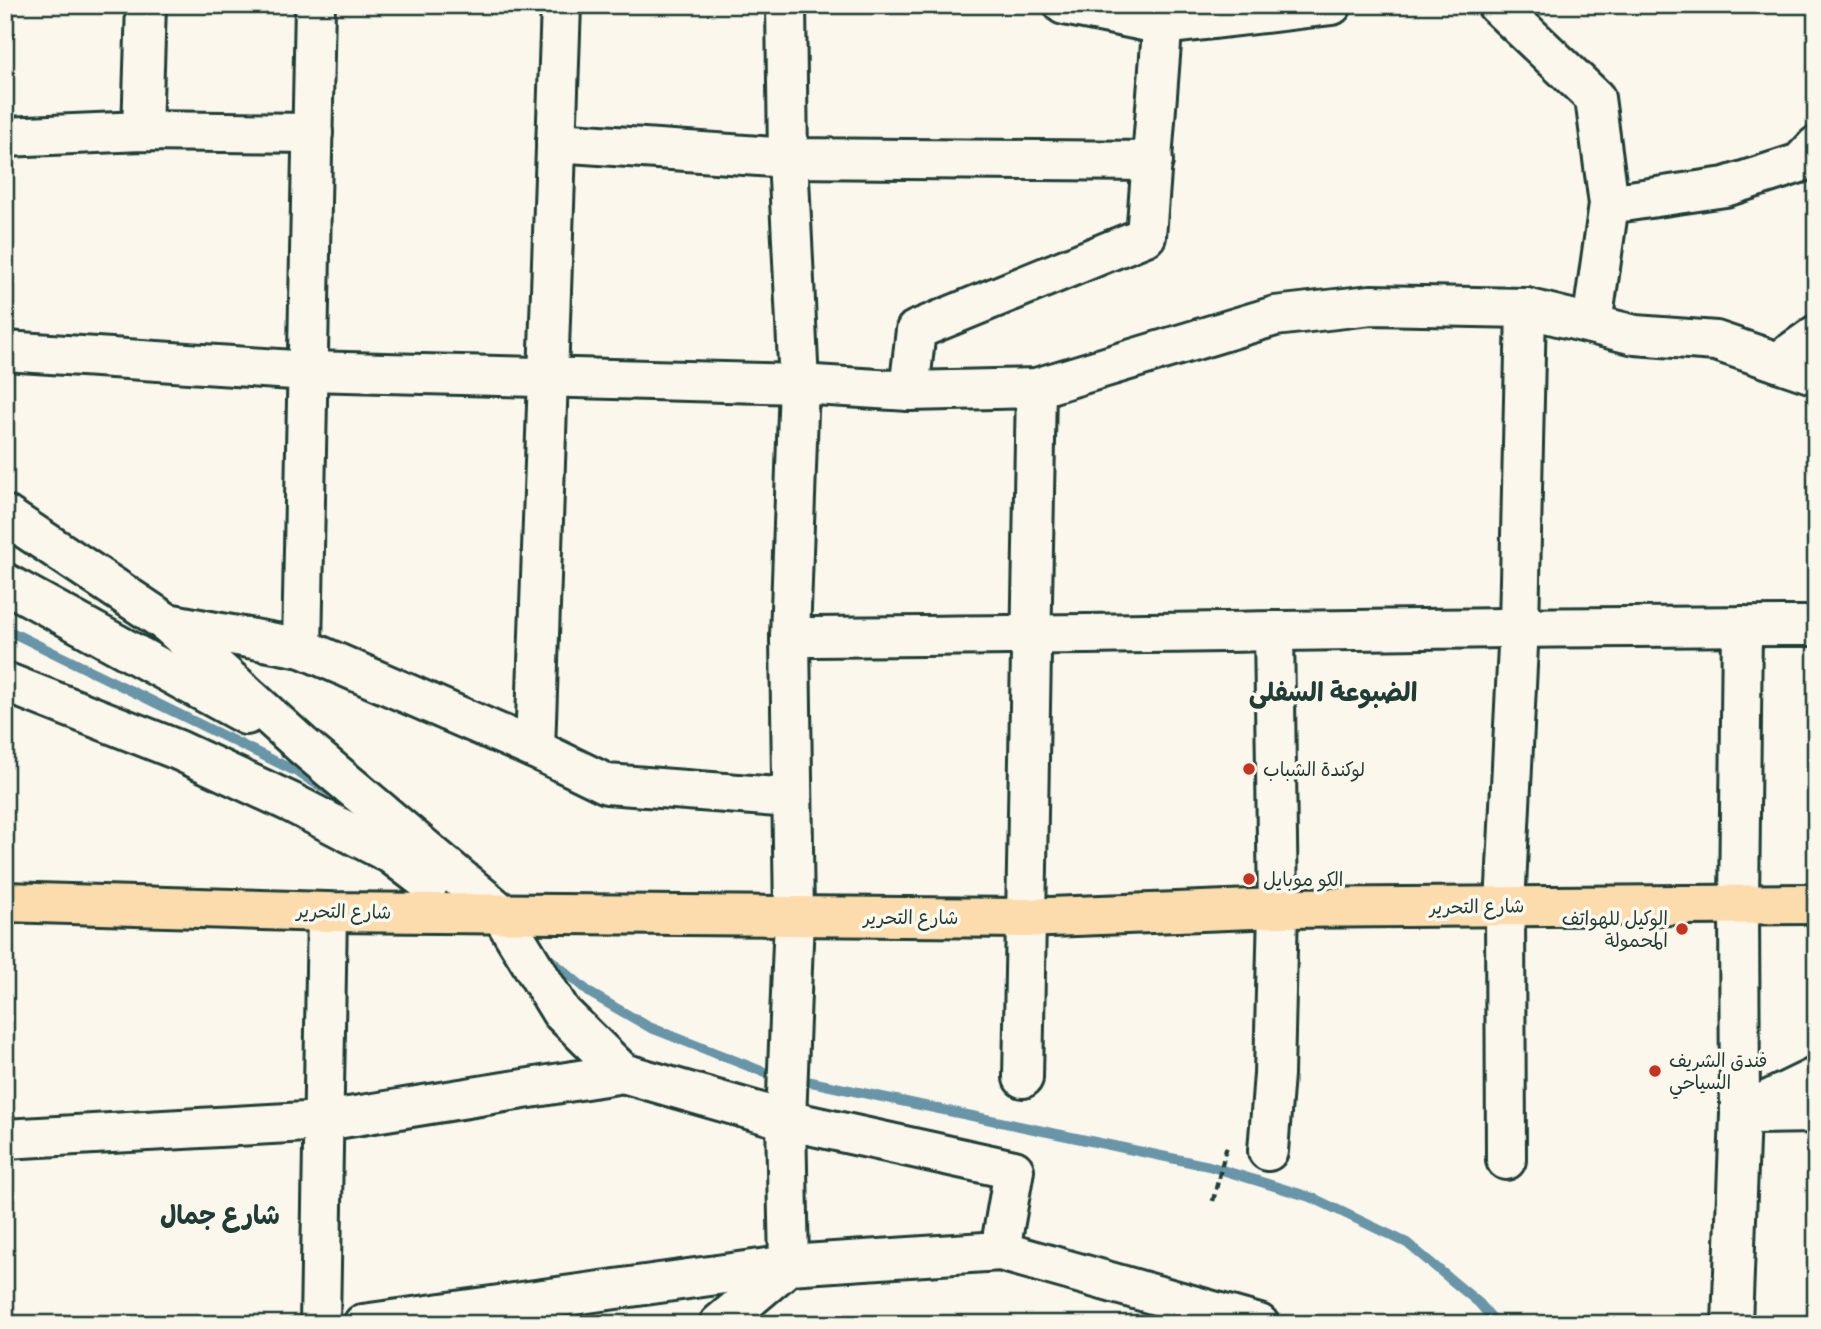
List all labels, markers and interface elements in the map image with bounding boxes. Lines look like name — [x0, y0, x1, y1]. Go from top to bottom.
district label: الضبوعة السفلى — [1249, 675, 1417, 709]
place label: لوكندة الشباب — [1263, 757, 1365, 782]
marker: لوكندة الشباب — [1241, 761, 1257, 777]
place label: الكو موبايل — [1263, 867, 1343, 892]
marker: الكو موبايل — [1241, 871, 1257, 887]
street label: شارع التحرير — [1427, 893, 1525, 921]
street label: شارع التحرير — [294, 898, 392, 926]
street label: شارع التحرير — [862, 905, 958, 931]
place label: الوكيل للهواتف المحمولة — [1562, 906, 1668, 952]
marker: الوكيل للهواتف المحمولة — [1674, 921, 1690, 937]
place label: فندق الشريف السياحي — [1669, 1048, 1767, 1099]
marker: فندق الشريف السياحي — [1647, 1063, 1663, 1079]
district label: شارع جمال — [160, 1198, 280, 1233]

